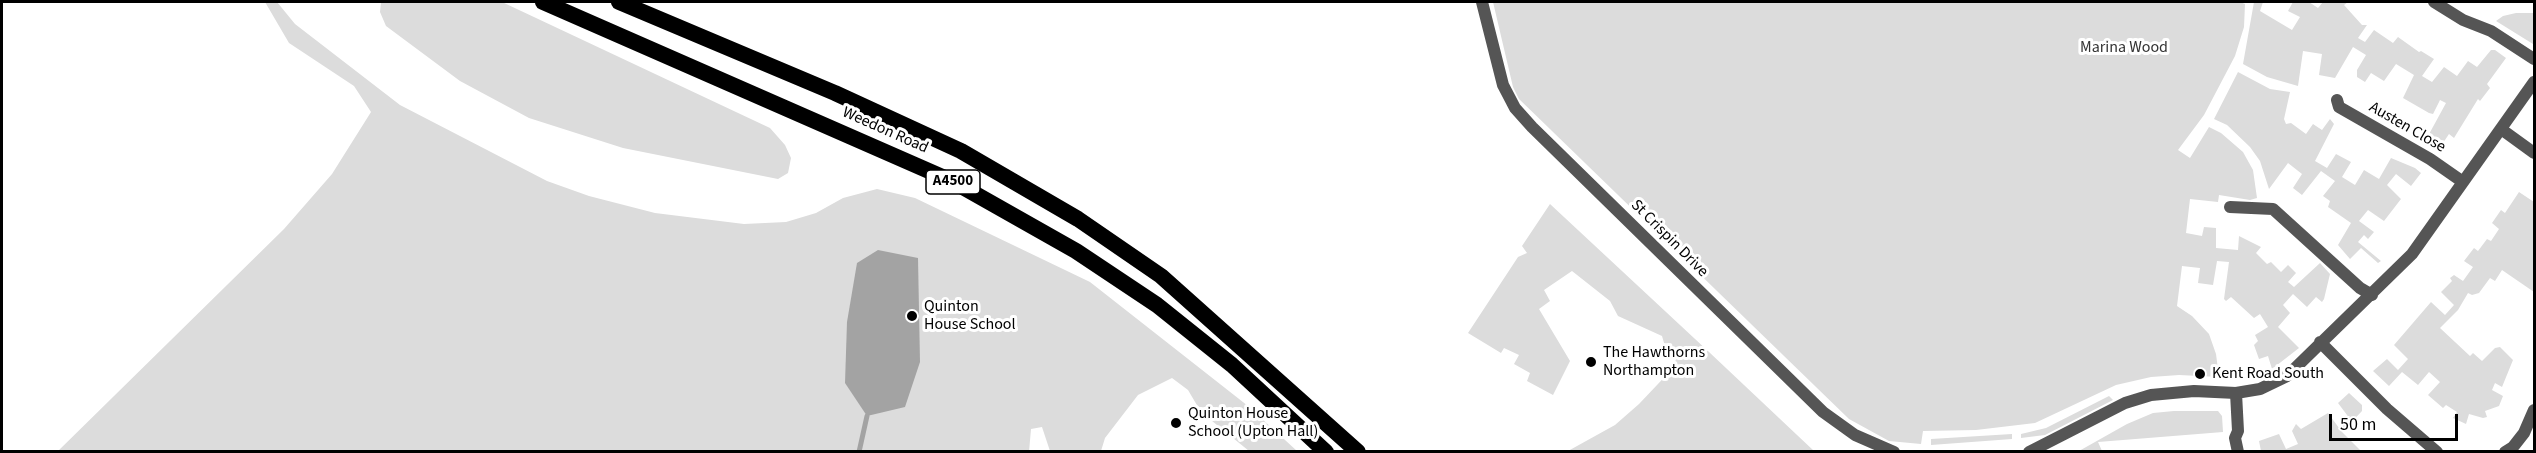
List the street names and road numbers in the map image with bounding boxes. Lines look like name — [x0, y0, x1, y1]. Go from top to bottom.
street label: Austen Close — [2365, 98, 2449, 158]
street label: Weedon Road — [839, 103, 931, 159]
road number: A4500 — [926, 170, 980, 194]
street label: St Crispin Drive — [1626, 196, 1712, 282]

